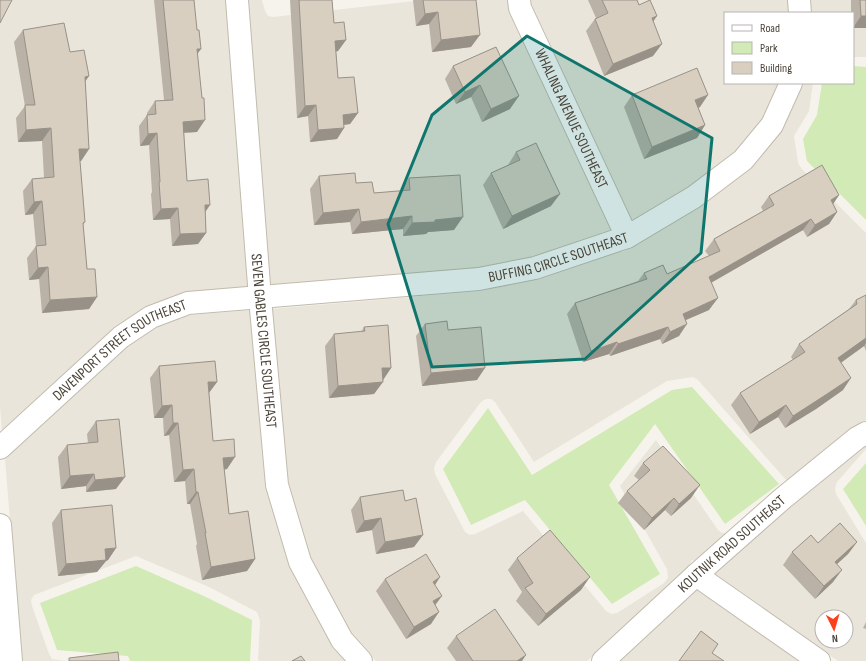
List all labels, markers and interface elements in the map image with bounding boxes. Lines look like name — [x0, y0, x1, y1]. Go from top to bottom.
legend — [724, 12, 854, 84]
text: Road — [760, 21, 780, 36]
text: Park — [760, 41, 778, 56]
street label: WHALING AVENUE SOUTHEAST — [530, 46, 612, 192]
text: Building — [760, 61, 792, 76]
street label: BUFFING CIRCLE SOUTHEAST — [487, 228, 631, 287]
street label: SEVEN GABLES CIRCLE SOUTHEAST — [247, 253, 281, 429]
street label: DAVENPORT STREET SOUTHEAST — [49, 295, 189, 405]
street label: KOUTNIK ROAD SOUTHEAST — [674, 491, 790, 597]
north arrow — [814, 609, 854, 649]
text: N — [831, 632, 838, 645]

